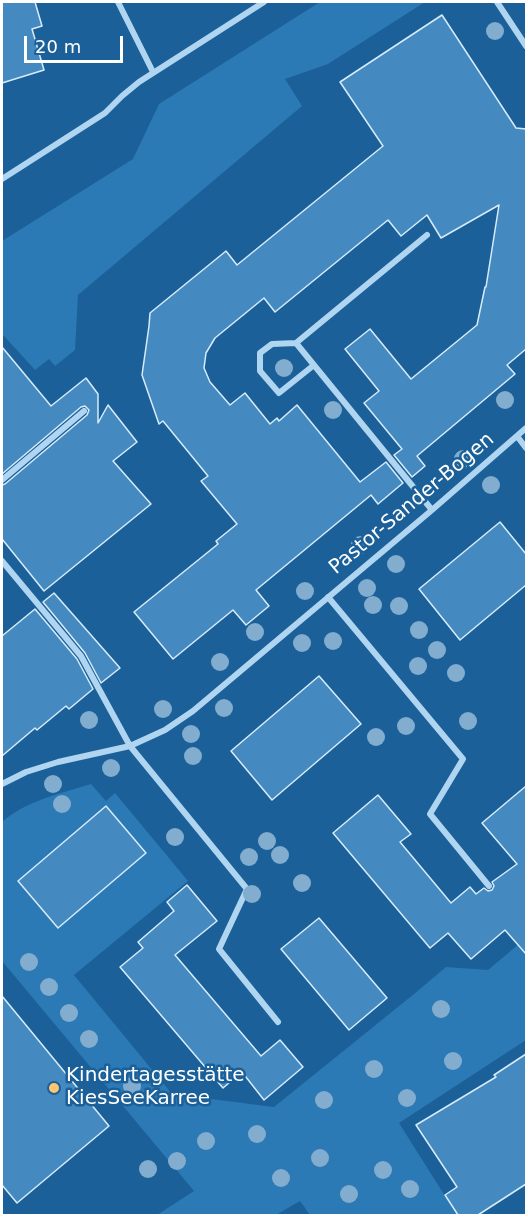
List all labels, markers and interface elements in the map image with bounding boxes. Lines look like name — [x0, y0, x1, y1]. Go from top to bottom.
scale bar — [27, 24, 126, 62]
text: 20 m — [35, 36, 81, 57]
street label: Pastor-Sander-Bogen — [325, 428, 499, 580]
place label: Kindertagesstätte KiesSeeKarree — [66, 1064, 245, 1111]
marker: Kindertagesstätte KiesSeeKarree — [47, 1081, 61, 1095]

